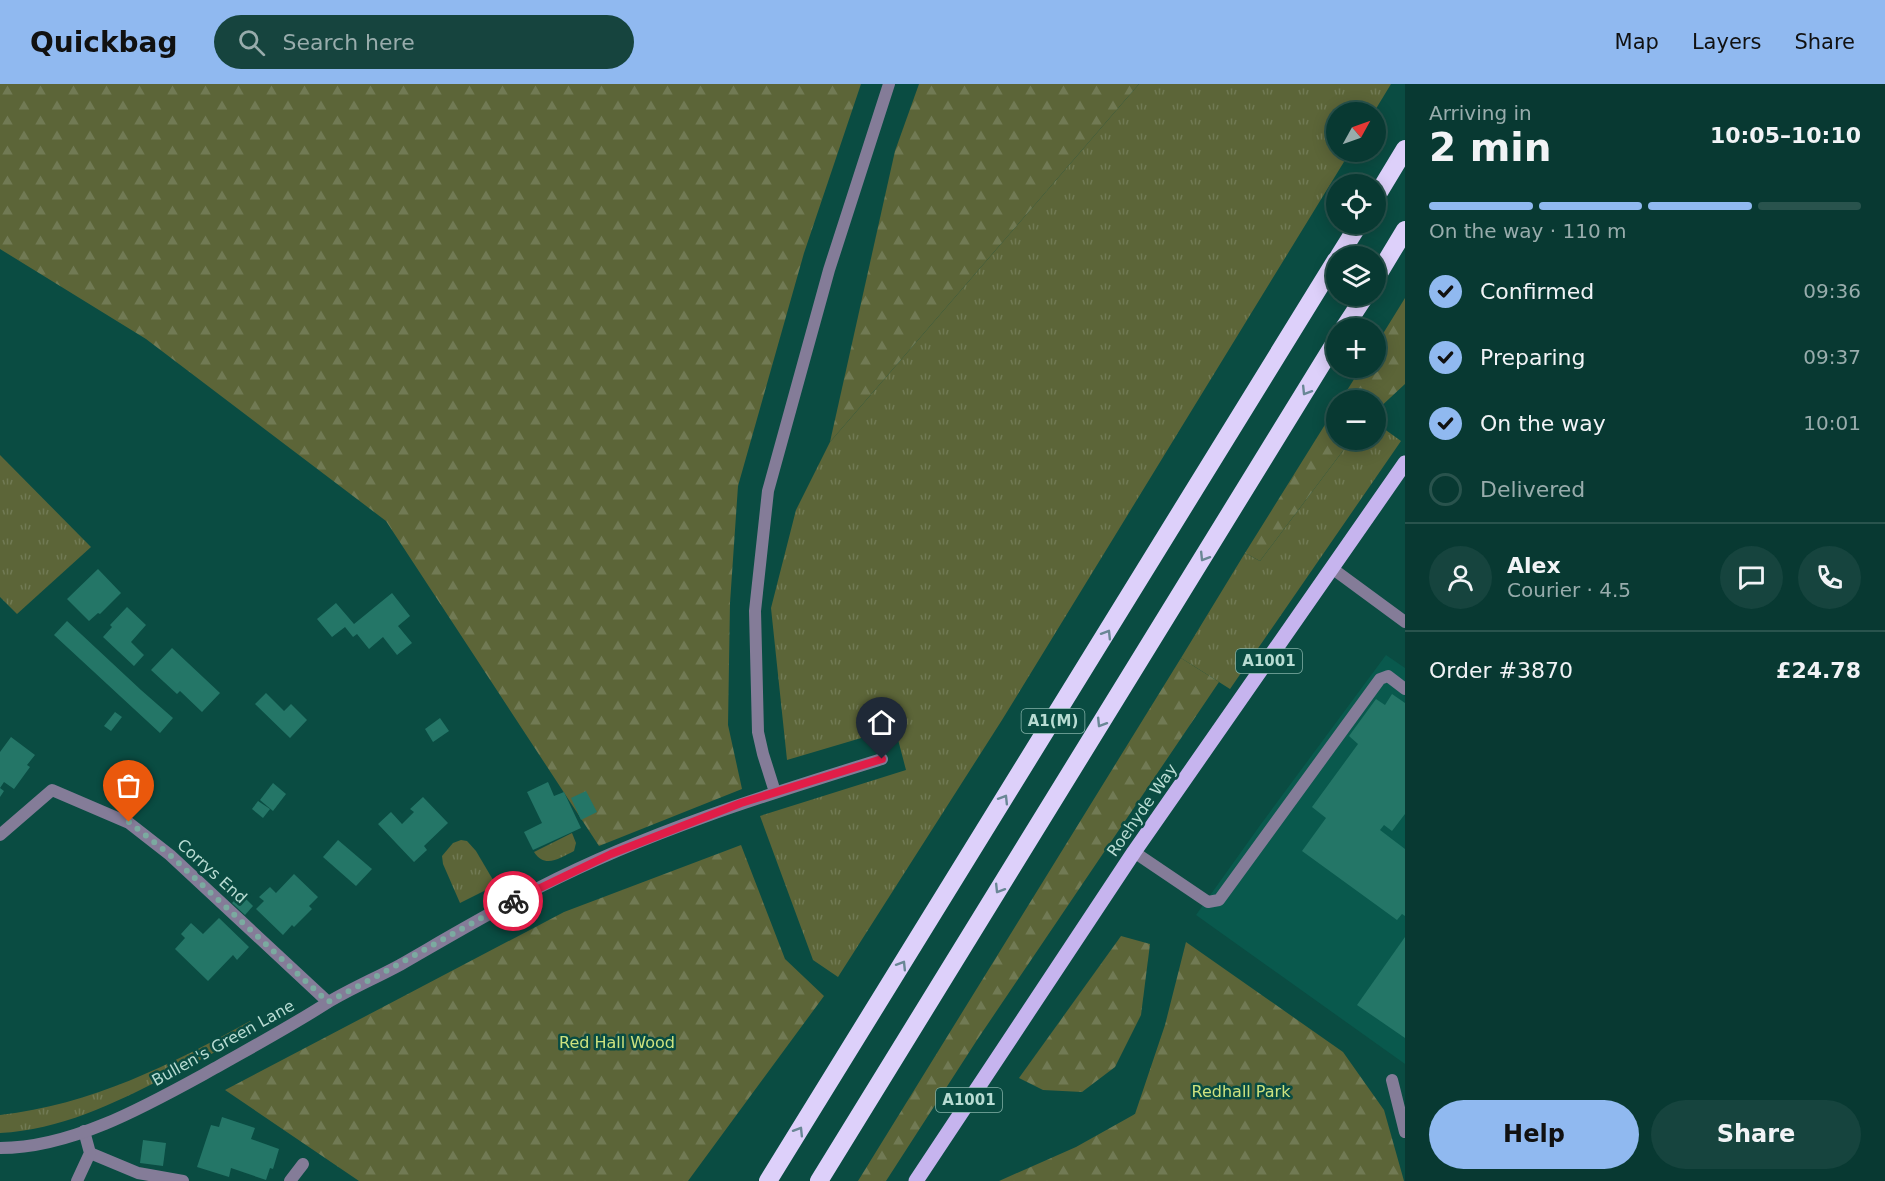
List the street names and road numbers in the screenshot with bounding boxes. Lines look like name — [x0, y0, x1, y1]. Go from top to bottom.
road number: A1001 — [1236, 649, 1302, 673]
road number: A1(M) — [1022, 709, 1084, 733]
street label: Roehyde Way — [1103, 760, 1181, 860]
street label: Corrys End — [173, 835, 251, 907]
street label: Bullen's Green Lane — [148, 996, 298, 1090]
road number: A1001 — [936, 1088, 1002, 1112]

